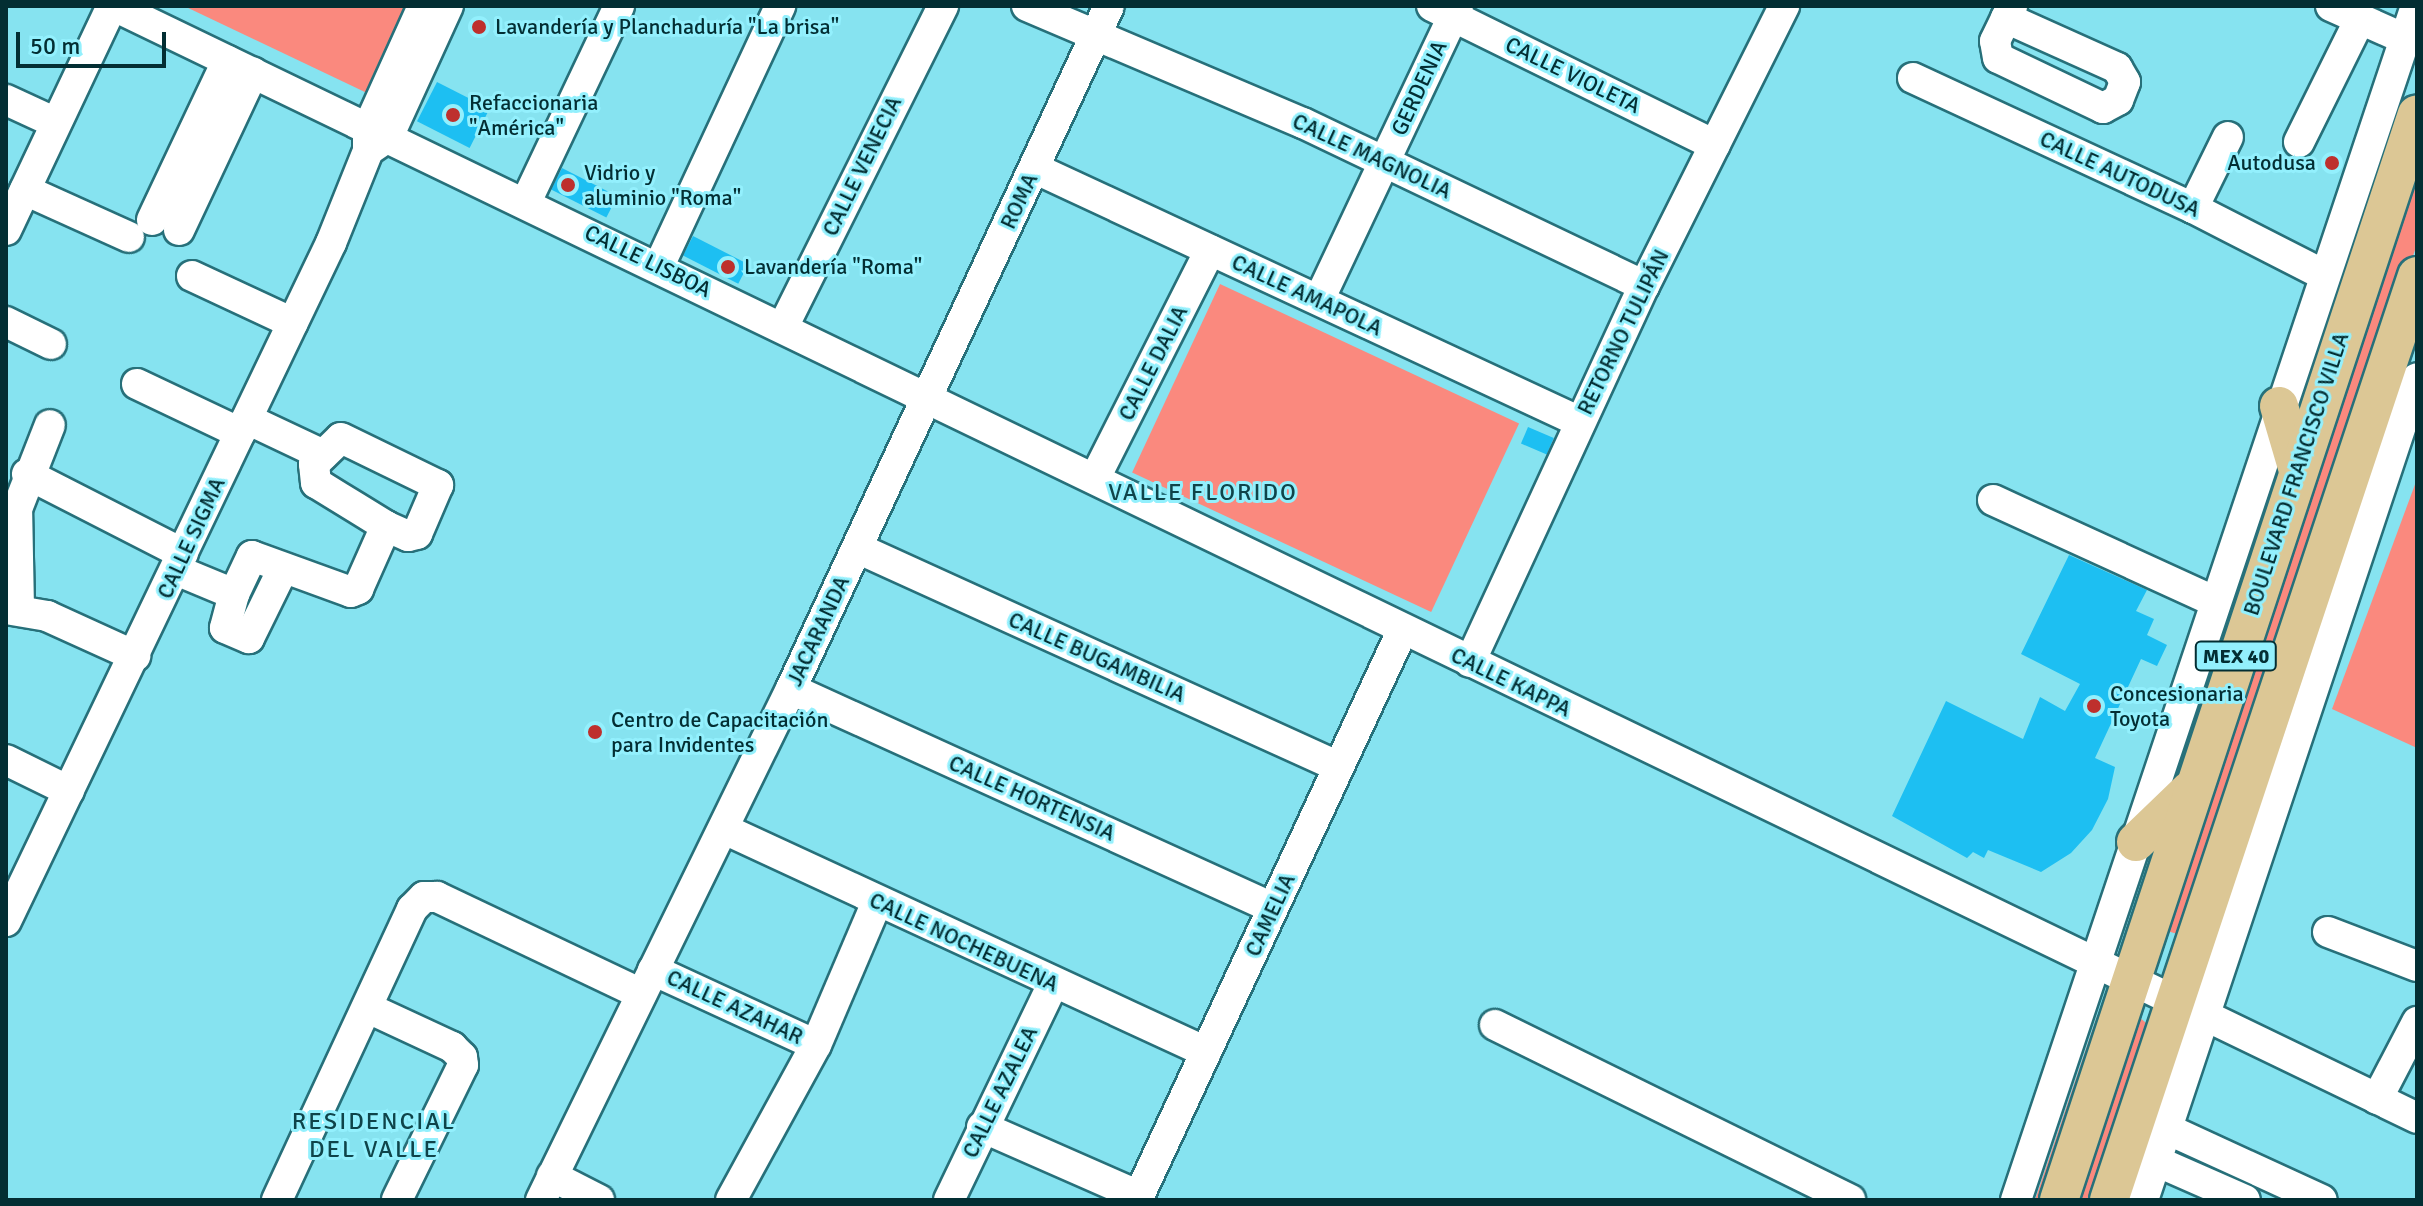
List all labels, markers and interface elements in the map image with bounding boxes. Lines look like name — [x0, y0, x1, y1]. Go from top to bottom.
place label: Lavandería y Planchaduría "La brisa" — [495, 14, 839, 40]
scale bar — [20, 16, 170, 66]
marker: Lavandería y Planchaduría "La brisa" — [470, 18, 488, 36]
text: 50 m — [30, 31, 80, 61]
street label: CALLE VIOLETA — [1501, 31, 1645, 119]
street label: GERDENIA — [1386, 36, 1452, 140]
place label: Refaccionaria "América" — [469, 89, 598, 140]
street label: CALLE VENECIA — [817, 92, 907, 240]
marker: Refaccionaria "América" — [444, 106, 462, 124]
street label: CALLE MAGNOLIA — [1288, 108, 1456, 204]
street label: CALLE AUTODUSA — [2036, 125, 2204, 223]
place label: Autodusa — [2227, 150, 2316, 176]
marker: Autodusa — [2323, 154, 2341, 172]
place label: Vidrio y aluminio "Roma" — [584, 159, 741, 210]
street label: ROMA — [995, 169, 1043, 233]
marker: Vidrio y aluminio "Roma" — [559, 176, 577, 194]
street label: CALLE LISBOA — [581, 219, 715, 303]
street label: RETORNO TULIPÁN — [1572, 245, 1674, 419]
street label: CALLE AMAPOLA — [1228, 249, 1386, 341]
place label: Lavandería "Roma" — [744, 254, 922, 280]
marker: Lavandería "Roma" — [719, 258, 737, 276]
street label: CALLE DALIA — [1113, 301, 1193, 425]
street label: BOULEVARD FRANCISCO VILLA — [2238, 329, 2354, 619]
street label: CALLE SIGMA — [151, 473, 231, 603]
district label: VALLE FLORIDO — [1108, 479, 1298, 507]
street label: JACARANDA — [781, 572, 855, 690]
street label: CALLE BUGAMBILIA — [1005, 606, 1189, 708]
road number: MEX 40 — [2194, 640, 2278, 672]
street label: CALLE KAPPA — [1447, 642, 1575, 722]
place label: Concesionaria Toyota — [2110, 680, 2244, 732]
marker: Concesionaria Toyota — [2085, 697, 2103, 715]
place label: Centro de Capacitación para Invidentes — [611, 706, 829, 758]
marker: Centro de Capacitación para Invidentes — [586, 723, 604, 741]
street label: CALLE HORTENSIA — [945, 750, 1119, 846]
street label: CAMELIA — [1239, 869, 1301, 961]
street label: CALLE NOCHEBUENA — [865, 887, 1063, 997]
street label: CALLE AZAHAR — [663, 964, 807, 1050]
street label: CALLE AZALEA — [957, 1022, 1043, 1162]
district label: RESIDENCIAL DEL VALLE — [292, 1108, 456, 1164]

